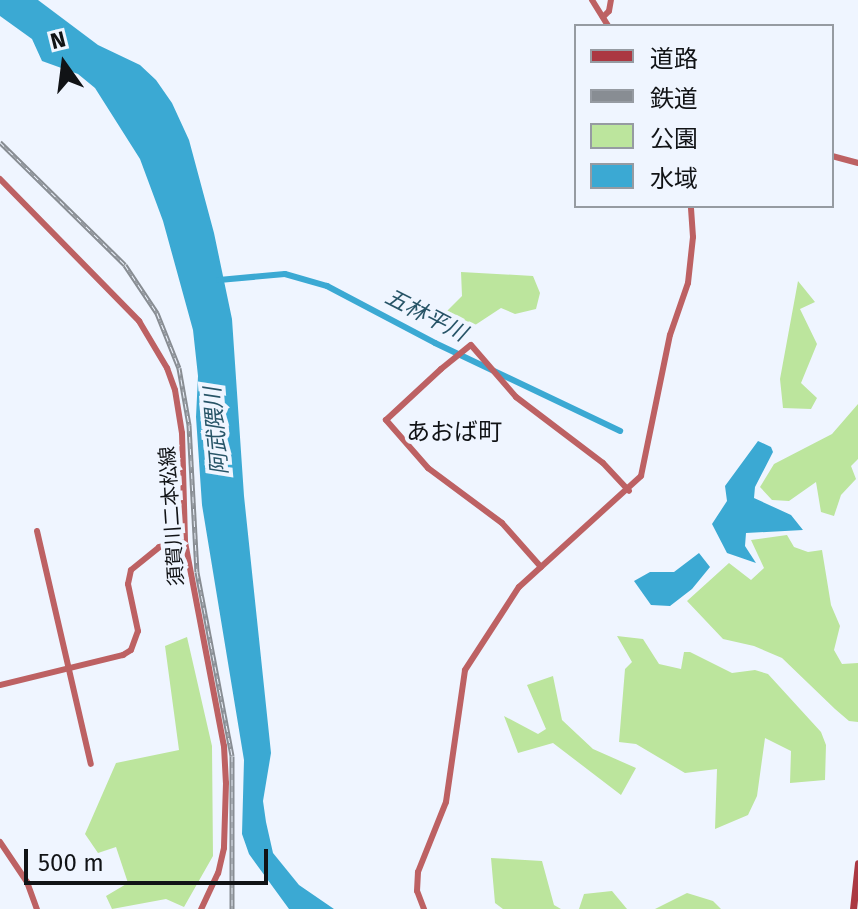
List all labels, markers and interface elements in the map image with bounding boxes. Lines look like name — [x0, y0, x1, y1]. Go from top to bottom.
north arrow — [24, 24, 104, 104]
legend — [574, 24, 834, 208]
text: N — [48, 25, 68, 55]
text: 道路 — [650, 45, 698, 73]
text: 鉄道 — [650, 85, 698, 113]
text: 公園 — [650, 125, 698, 153]
text: 水域 — [650, 165, 698, 193]
water label: 五林平川 — [381, 283, 471, 347]
water label: 阿武隈川 — [199, 386, 233, 476]
district label: あおば町 — [406, 419, 502, 447]
street label: 須賀川二本松線 — [155, 445, 189, 587]
scale bar — [28, 833, 272, 883]
text: 500 m — [38, 849, 104, 877]

